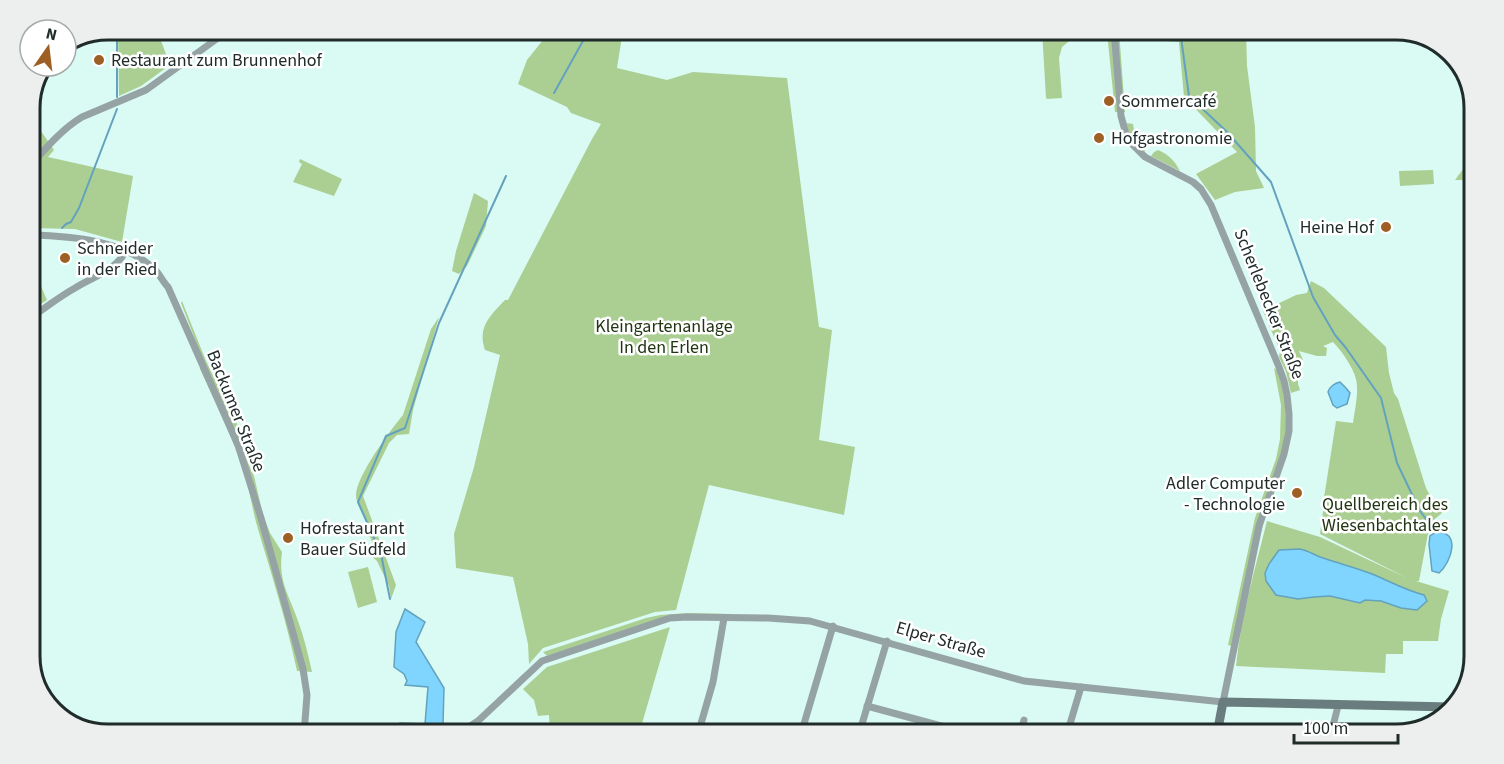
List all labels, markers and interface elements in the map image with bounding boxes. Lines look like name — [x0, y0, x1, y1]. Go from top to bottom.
north arrow — [18, 18, 78, 78]
text: N — [44, 22, 59, 46]
place label: Restaurant zum Brunnenhof — [111, 48, 323, 73]
marker: Restaurant zum Brunnenhof — [92, 53, 106, 67]
place label: Sommercafé — [1121, 89, 1216, 114]
marker: Sommercafé — [1102, 94, 1116, 108]
place label: Hofgastronomie — [1111, 126, 1232, 151]
marker: Hofgastronomie — [1092, 131, 1106, 145]
place label: Heine Hof — [1300, 215, 1375, 240]
marker: Heine Hof — [1379, 220, 1393, 234]
street label: Scherlebecker Straße — [1227, 225, 1311, 383]
place label: Schneider in der Ried — [77, 236, 157, 282]
marker: Schneider in der Ried — [58, 251, 72, 265]
park label: Kleingartenanlage In den Erlen — [595, 314, 733, 360]
street label: Backumer Straße — [200, 346, 272, 476]
place label: Adler Computer - Technologie — [1166, 471, 1286, 517]
marker: Adler Computer - Technologie — [1290, 486, 1304, 500]
park label: Quellbereich des Wiesenbachtales — [1322, 492, 1448, 538]
place label: Hofrestaurant Bauer Südfeld — [300, 516, 406, 562]
marker: Hofrestaurant Bauer Südfeld — [281, 531, 295, 545]
street label: Elper Straße — [893, 615, 989, 665]
scale bar — [1294, 707, 1398, 745]
text: 100 m — [1303, 716, 1348, 741]

